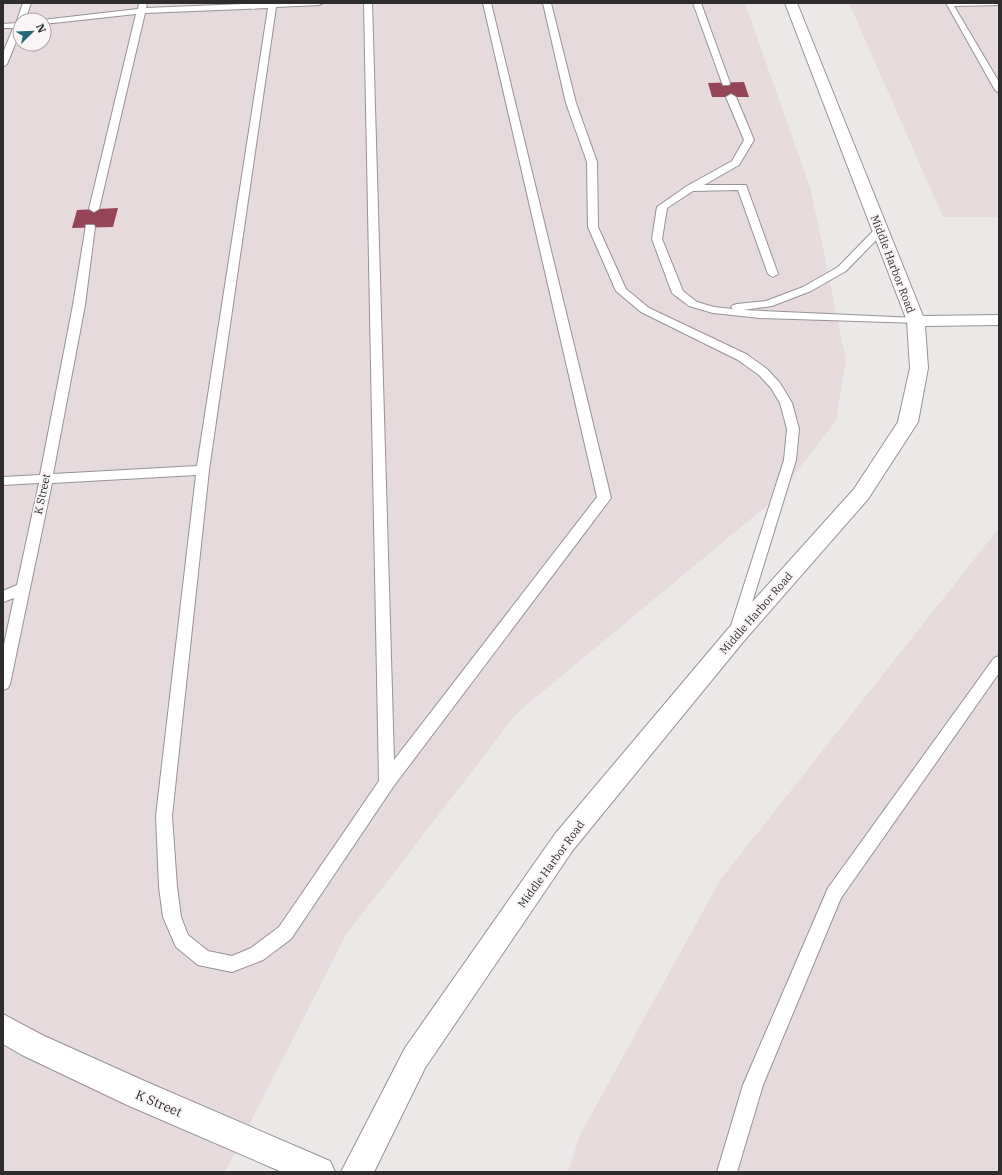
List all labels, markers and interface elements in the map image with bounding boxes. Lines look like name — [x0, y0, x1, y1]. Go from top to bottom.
north arrow — [12, 12, 52, 52]
text: N — [33, 21, 49, 35]
street label: Middle Harbor Road — [868, 213, 918, 315]
street label: K Street — [31, 472, 53, 516]
street label: Middle Harbor Road — [717, 569, 796, 657]
street label: Middle Harbor Road — [515, 817, 587, 910]
street label: K Street — [133, 1086, 185, 1121]

